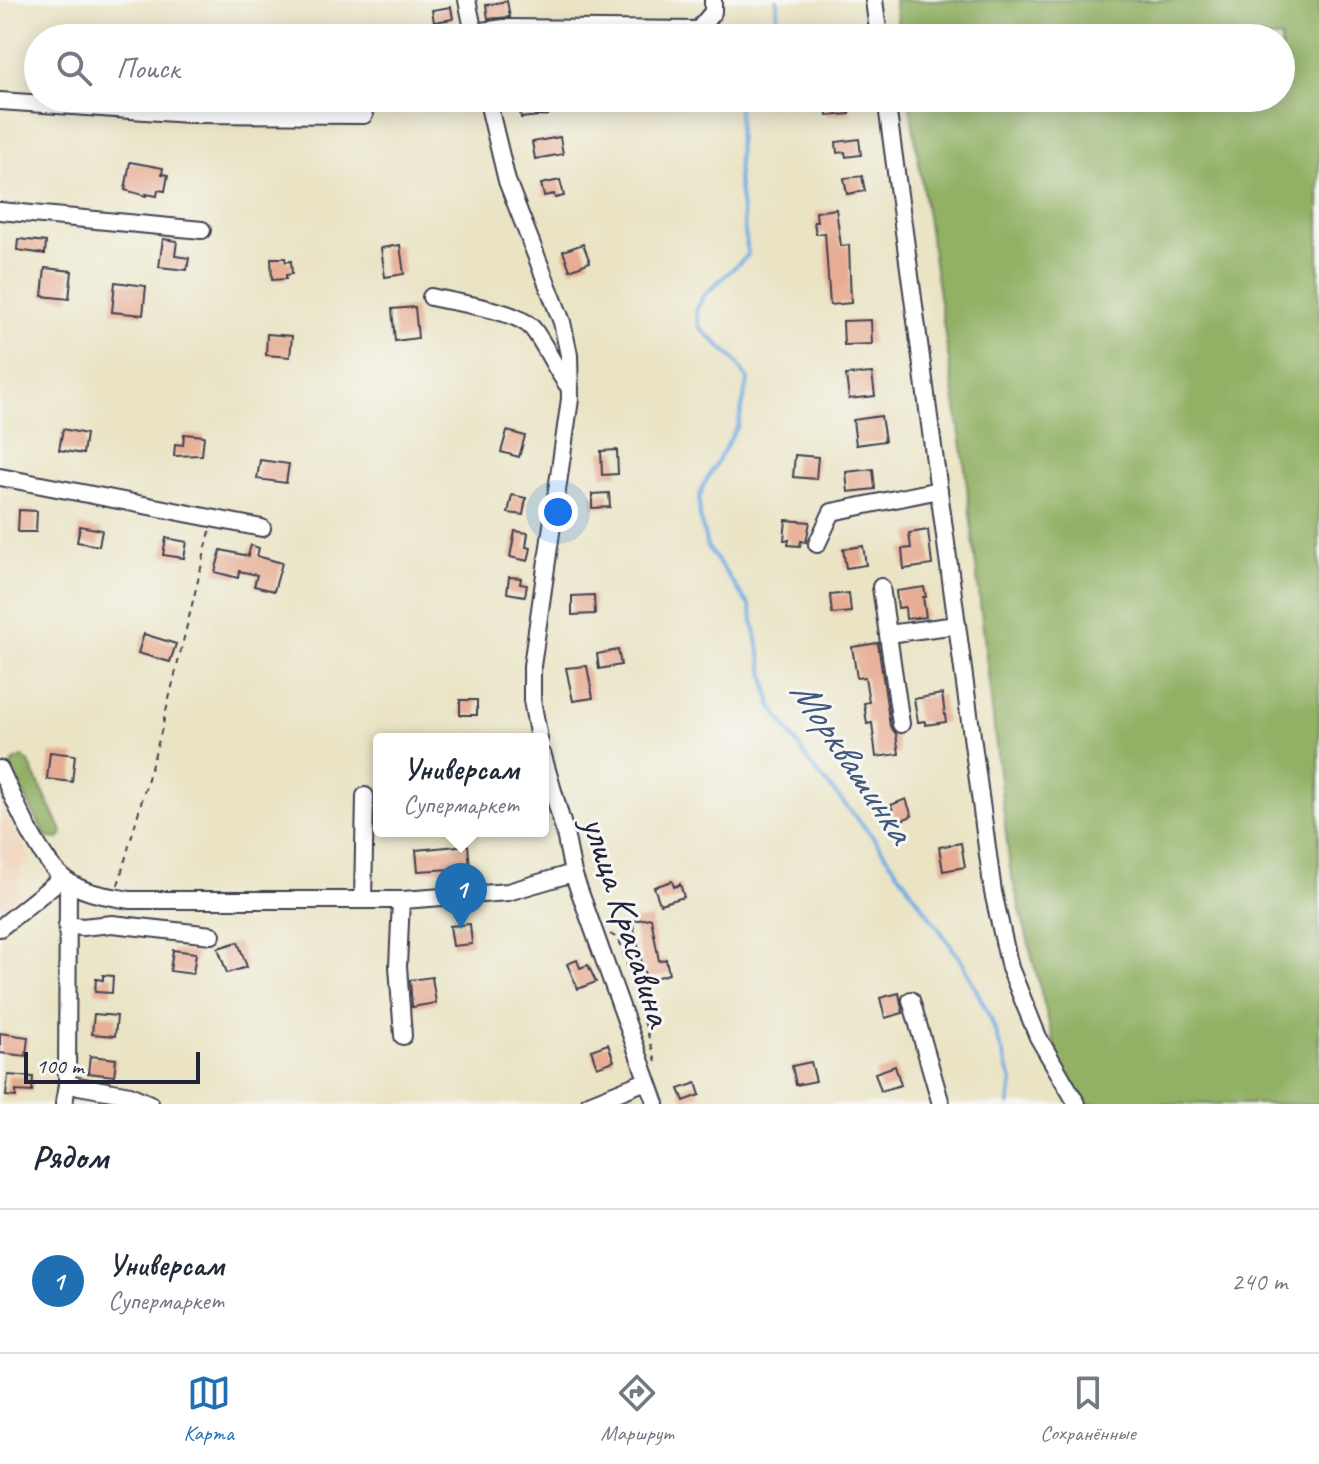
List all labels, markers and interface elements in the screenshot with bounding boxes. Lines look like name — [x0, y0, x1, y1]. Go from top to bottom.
search box — [24, 24, 1295, 112]
icon: search — [52, 46, 96, 90]
text: Поиск — [116, 49, 179, 87]
your location — [538, 492, 578, 532]
water label: Морквашинка — [779, 669, 927, 855]
popup — [373, 733, 549, 837]
text: Универсам — [403, 750, 519, 788]
text: Супермаркет — [403, 788, 519, 821]
street label: улица Красавина — [571, 809, 684, 1034]
pin: 1 — [435, 863, 487, 929]
scale bar — [24, 1048, 200, 1084]
text: 100 m — [36, 1052, 83, 1080]
text: Рядом — [32, 1135, 108, 1178]
text: Универсам — [108, 1246, 224, 1284]
text: 1 — [52, 1265, 64, 1298]
text: 240 m — [1231, 1265, 1287, 1298]
text: Супермаркет — [108, 1284, 224, 1317]
tab: Карта — [183, 1371, 234, 1447]
tab: Маршрут — [601, 1371, 673, 1447]
tab: Сохранённые — [1040, 1371, 1136, 1447]

